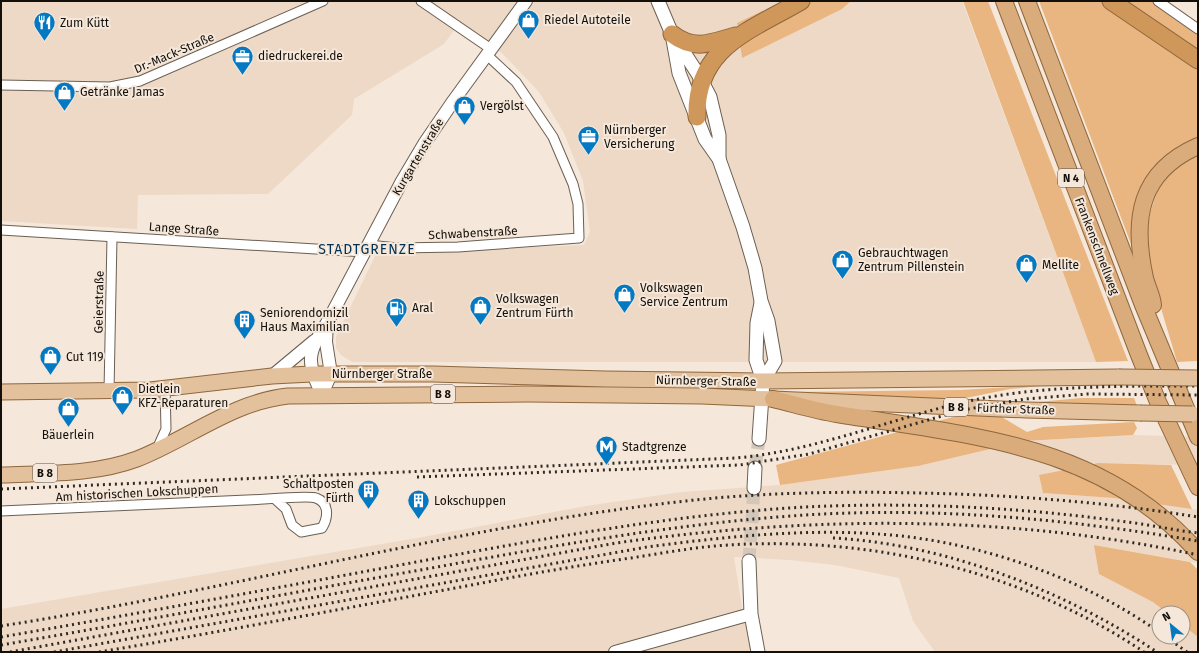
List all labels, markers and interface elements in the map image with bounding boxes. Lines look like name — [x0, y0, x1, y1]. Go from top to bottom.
shop icon: Riedel Autoteile — [516, 7, 542, 40]
restaurant icon: Zum Kütt — [31, 10, 57, 43]
place label: Riedel Autoteile — [544, 13, 631, 27]
place label: Zum Kütt — [60, 16, 110, 30]
street label: Dr.-Mack-Straße — [132, 30, 216, 76]
office icon: diedruckerei.de — [230, 43, 256, 76]
place label: diedruckerei.de — [258, 49, 343, 63]
shop icon: Getränke Jamas — [52, 79, 78, 112]
place label: Getränke Jamas — [80, 85, 165, 99]
shop icon: Vergölst — [451, 93, 477, 126]
place label: Vergölst — [480, 99, 525, 113]
street label: Kurgartenstraße — [389, 116, 447, 198]
place label: Nürnberger Versicherung — [604, 123, 675, 151]
office icon: Nürnberger Versicherung — [576, 124, 602, 157]
road number: N 4 — [1058, 169, 1084, 187]
street label: Frankenschnellweg — [1072, 195, 1122, 297]
street label: Lange Straße — [148, 220, 220, 238]
street label: Schwabenstraße — [428, 224, 518, 242]
district label: STADTGRENZE — [318, 241, 416, 258]
place label: Gebrauchtwagen Zentrum Pillenstein — [858, 246, 965, 274]
shop icon: Gebrauchtwagen Zentrum Pillenstein — [830, 247, 856, 280]
shop icon: Mellite — [1014, 252, 1040, 285]
place label: Mellite — [1042, 258, 1079, 272]
street label: Geierstraße — [91, 270, 107, 334]
place label: Volkswagen Service Zentrum — [640, 281, 728, 309]
shop icon: Volkswagen Service Zentrum — [612, 282, 638, 315]
place label: Volkswagen Zentrum Fürth — [496, 292, 573, 320]
shop icon: Volkswagen Zentrum Fürth — [468, 293, 494, 326]
fuel station icon: Aral — [384, 295, 410, 328]
place label: Aral — [412, 301, 433, 315]
place label: Seniorendomizil Haus Maximilian — [260, 306, 350, 334]
building icon: Seniorendomizil Haus Maximilian — [232, 307, 258, 340]
shop icon: Cut 119 — [38, 344, 64, 377]
place label: Cut 119 — [66, 350, 104, 364]
street label: Nürnberger Straße — [332, 367, 432, 381]
street label: Nürnberger Straße — [656, 373, 756, 389]
place label: Dietlein KFZ-Reparaturen — [138, 382, 228, 410]
shop icon: Dietlein KFZ-Reparaturen — [109, 383, 135, 416]
road number: B 8 — [431, 385, 455, 403]
shop icon: Bäuerlein — [55, 395, 81, 428]
road number: B 8 — [944, 398, 968, 416]
street label: Fürther Straße — [977, 401, 1055, 417]
place label: Bäuerlein — [42, 428, 94, 442]
metro station icon: Stadtgrenze — [593, 434, 619, 467]
place label: Stadtgrenze — [622, 440, 686, 454]
road number: B 8 — [33, 464, 57, 482]
place label: Schaltposten Fürth — [283, 477, 354, 505]
building icon: Schaltposten Fürth — [356, 478, 382, 511]
street label: Am historischen Lokschuppen — [55, 482, 219, 504]
building icon: Lokschuppen — [406, 488, 432, 521]
place label: Lokschuppen — [434, 494, 506, 508]
north arrow — [1151, 605, 1191, 645]
text: N — [1160, 609, 1173, 624]

